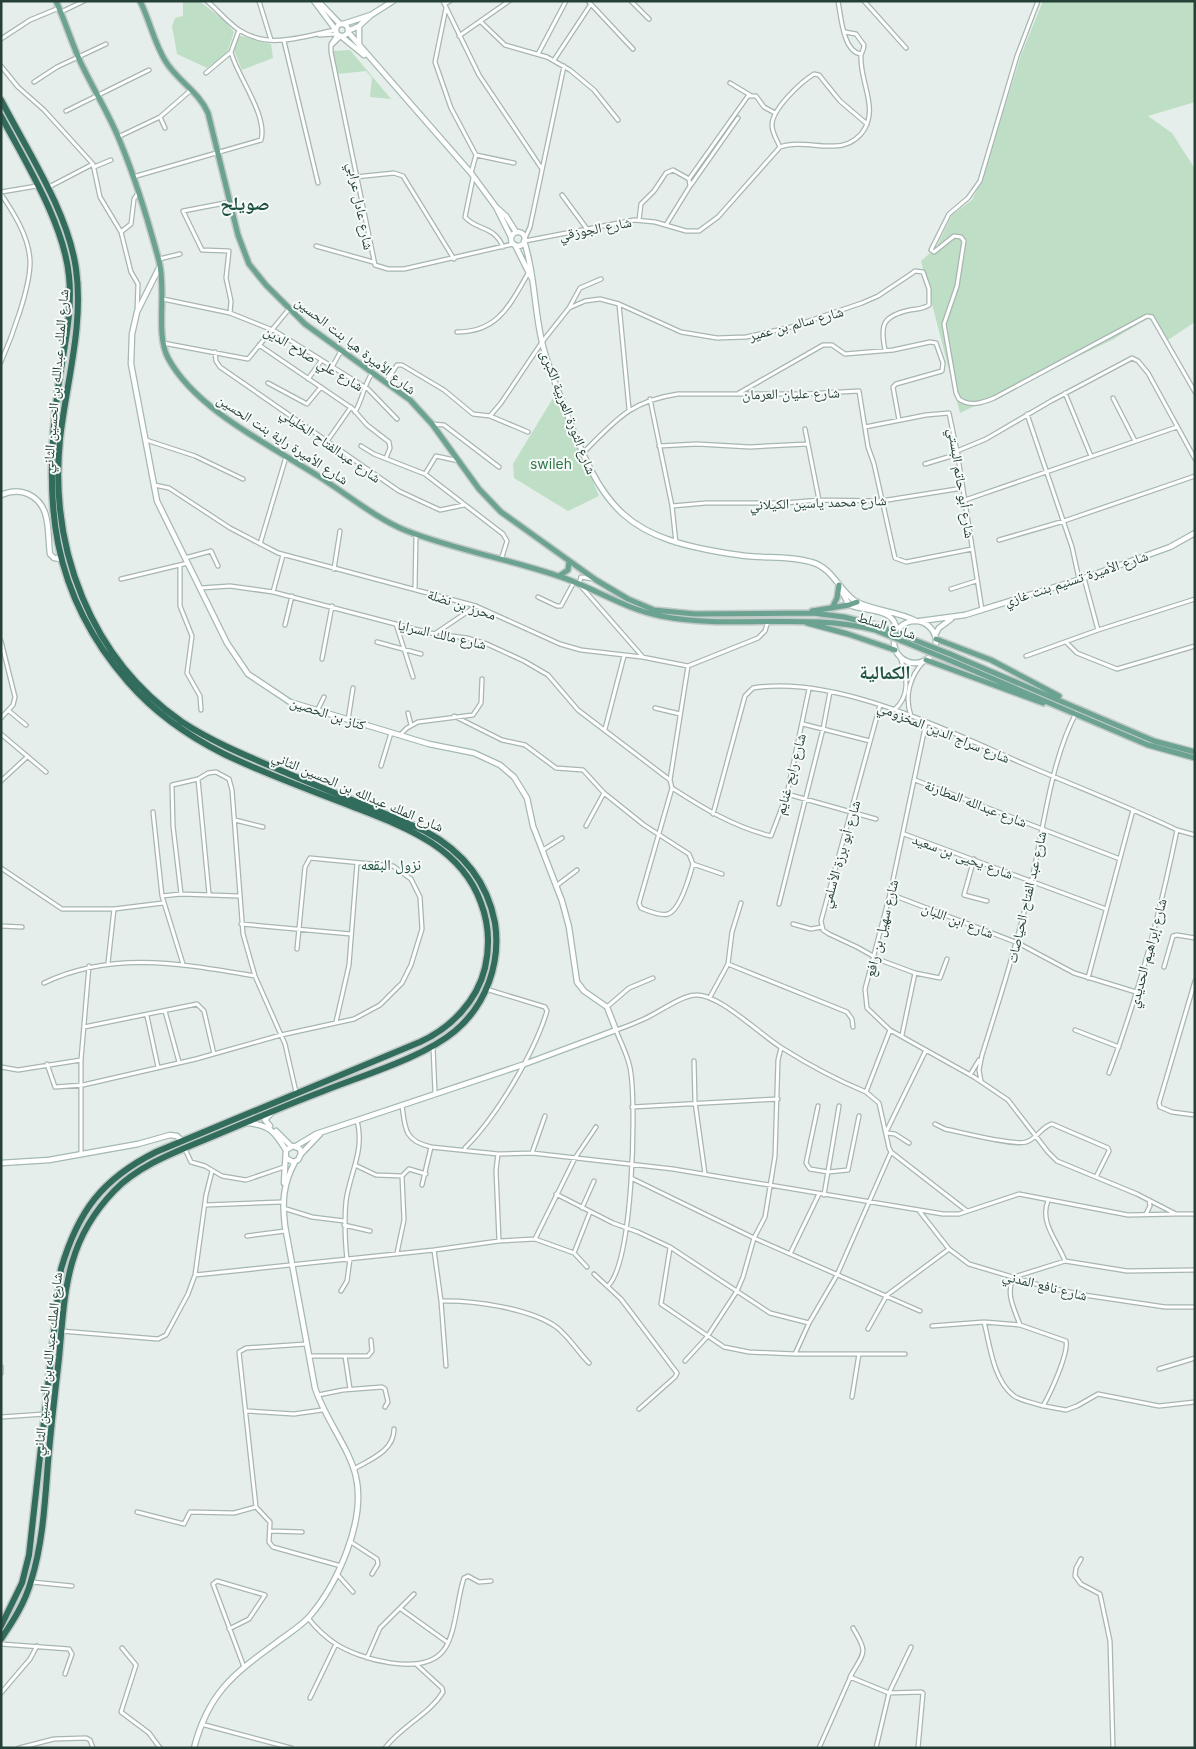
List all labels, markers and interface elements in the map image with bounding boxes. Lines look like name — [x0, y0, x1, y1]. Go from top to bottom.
street label: شارع عادل عرابي — [341, 161, 378, 252]
district label: صويلح — [220, 192, 270, 216]
street label: شارع الجوزقي — [557, 213, 633, 247]
street label: شارع الملك عبدالله بن الحسين الثاني — [38, 288, 75, 474]
street label: شارع الأميرة هيا بنت الحسين — [291, 292, 420, 399]
street label: شارع سالم بن عمير — [746, 302, 846, 346]
street label: شارع علي صلاح الدين — [259, 322, 367, 397]
street label: شارع الثورة العربية الكبرى — [536, 348, 601, 477]
street label: شارع عليان العرمان — [742, 384, 840, 404]
street label: شارع الأميرة راية بنت الحسين — [213, 390, 352, 490]
street label: شارع عبدالفتاح الخليلي — [275, 404, 384, 489]
street label: شارع أبو حاتم البستي — [941, 427, 979, 540]
park label: swileh — [530, 455, 572, 472]
street label: شارع محمد ياسين الكيلاني — [749, 491, 887, 516]
street label: شارع الأميرة تسنيم بنت غازي — [1002, 547, 1151, 613]
street label: محرز بن نضلة — [425, 585, 498, 624]
street label: شارع السلط — [855, 608, 918, 644]
street label: شارع مالك السرايا — [395, 616, 488, 654]
district label: الكمالية — [859, 661, 911, 684]
street label: كناز بن الحصين — [288, 693, 368, 734]
street label: شارع سراج الدين المخزومي — [874, 698, 1013, 770]
street label: شارع رابح غنايم — [771, 732, 811, 817]
street label: شارع الملك عبدالله بن الحسين الثاني — [268, 747, 446, 838]
street label: شارع عبدالله المطارنة — [922, 776, 1030, 832]
street label: شارع أبو برزة الأسلمي — [816, 798, 867, 911]
street label: شارع عبد الفتاح الحياصات — [1003, 829, 1051, 965]
street label: شارع يحيى بن سعيد — [910, 830, 1016, 884]
district label: نزول البقعه — [361, 855, 421, 875]
street label: شارع سهيل بن رافع — [861, 878, 903, 979]
street label: شارع إبراهيم الحديدي — [1124, 896, 1173, 1010]
street label: شارع ابن اللبان — [919, 899, 996, 943]
street label: شارع نافع المدني — [1000, 1266, 1089, 1307]
street label: شارع الملك عبدالله بن الحسين الثاني — [29, 1271, 69, 1457]

